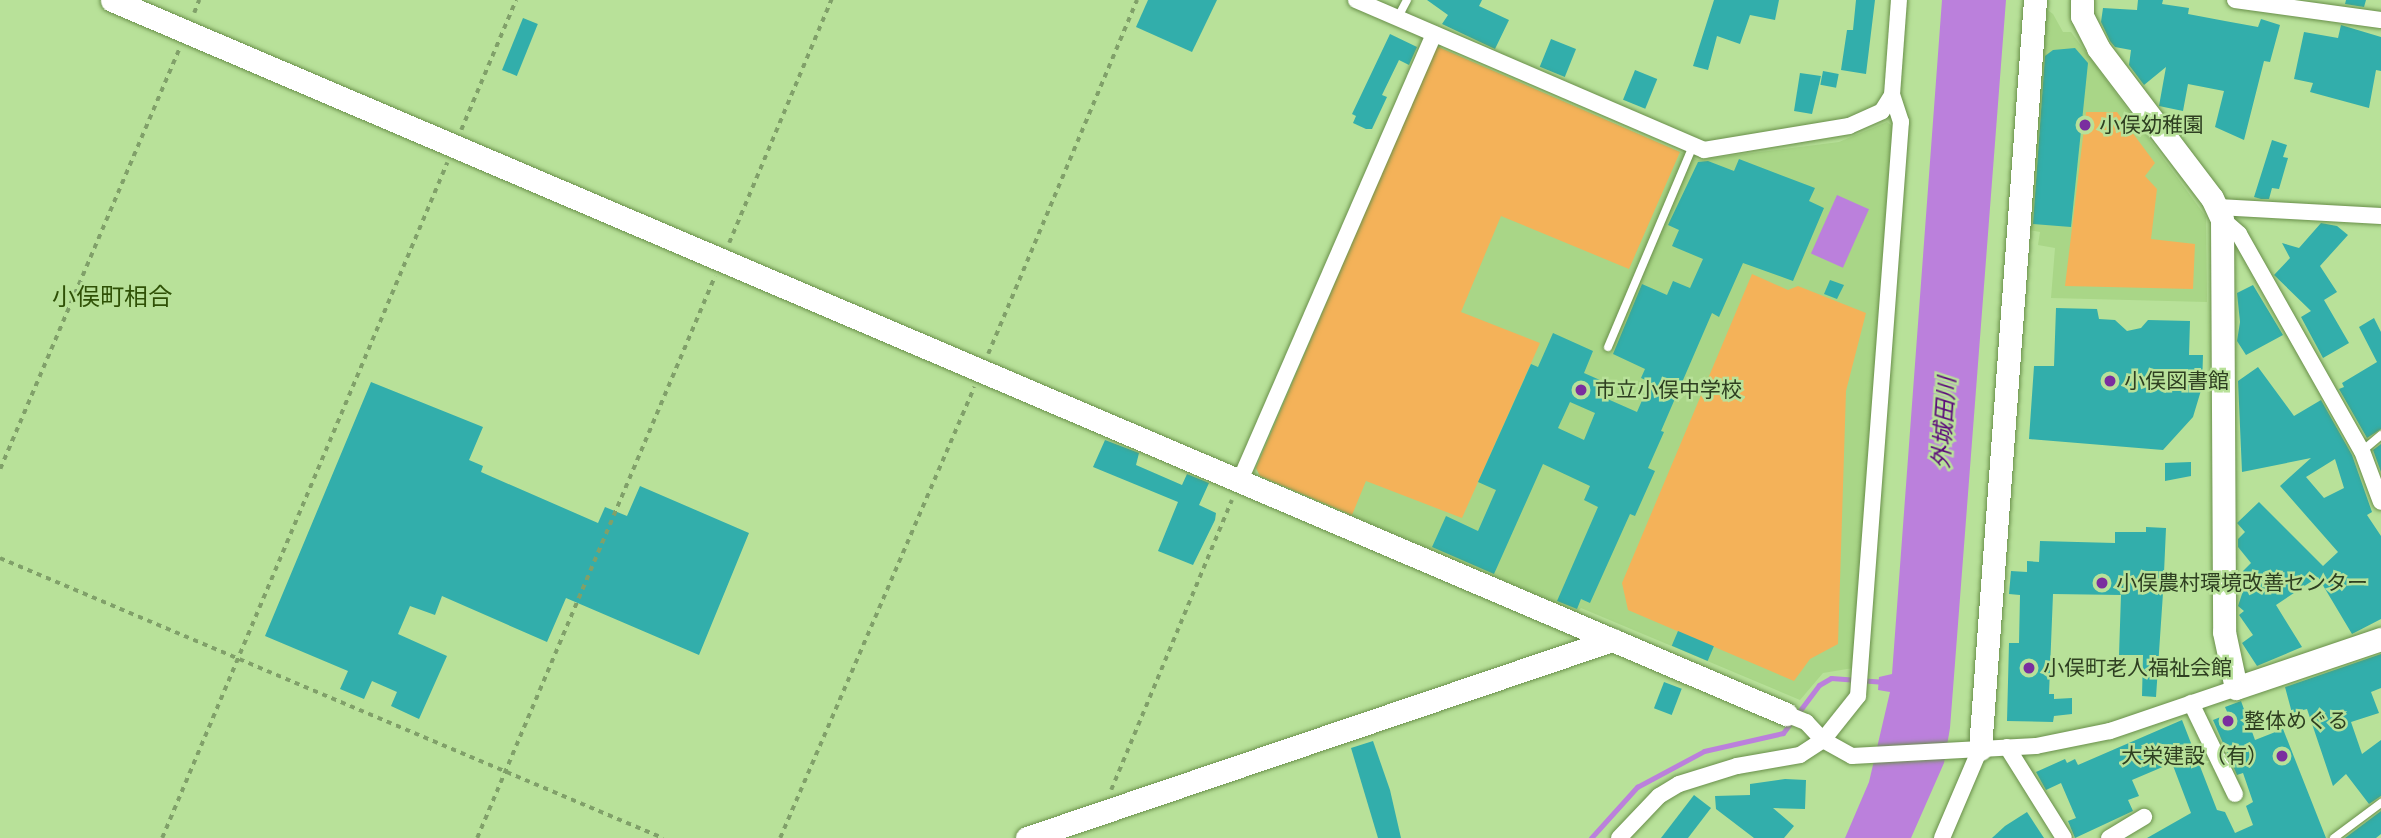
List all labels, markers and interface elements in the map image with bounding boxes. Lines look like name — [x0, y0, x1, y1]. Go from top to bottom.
place label: 小俣幼稚園 — [2099, 112, 2204, 138]
marker: 小俣幼稚園 — [2077, 117, 2093, 133]
district label: 小俣町相合 — [52, 284, 172, 312]
place label: 小俣図書館 — [2124, 368, 2229, 394]
marker: 小俣図書館 — [2102, 373, 2118, 389]
water label: 外城田川 — [1928, 376, 1962, 470]
place label: 市立小俣中学校 — [1595, 377, 1742, 403]
marker: 市立小俣中学校 — [1573, 382, 1589, 398]
place label: 小俣農村環境改善センター — [2116, 570, 2368, 596]
marker: 小俣農村環境改善センター — [2094, 575, 2110, 591]
place label: 小俣町老人福祉会館 — [2043, 655, 2232, 681]
marker: 小俣町老人福祉会館 — [2021, 660, 2037, 676]
place label: 整体めぐる — [2244, 708, 2349, 734]
marker: 整体めぐる — [2218, 711, 2238, 731]
place label: 大栄建設（有） — [2121, 743, 2268, 769]
marker: 大栄建設（有） — [2274, 748, 2290, 764]

